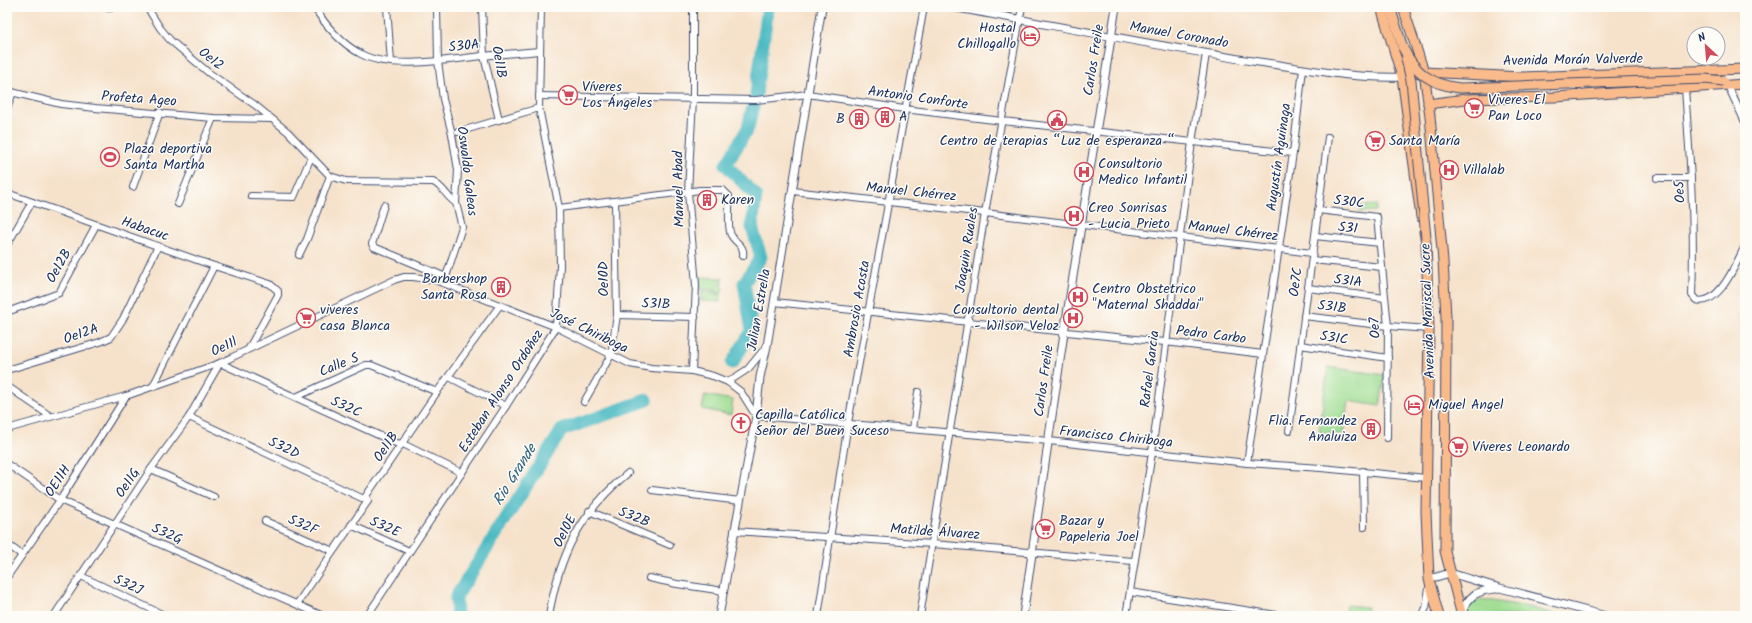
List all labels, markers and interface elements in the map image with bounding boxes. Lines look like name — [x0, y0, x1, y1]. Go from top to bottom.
street label: Manuel Coronado — [1128, 15, 1230, 55]
place label: Hostal Chillogallo — [957, 17, 1017, 55]
street label: Carlos Freile — [1077, 22, 1111, 97]
hotel icon: Hostal Chillogallo — [1019, 25, 1041, 47]
north arrow — [1686, 26, 1726, 66]
text: N — [1695, 28, 1709, 48]
street label: S30A — [447, 33, 481, 59]
street label: Oe12 — [193, 42, 229, 76]
street label: Oe11B — [485, 44, 513, 80]
street label: Avenida Morán Valverde — [1503, 48, 1644, 72]
place label: Víveres Los Ángeles — [582, 76, 652, 114]
street label: Antonio Conforte — [867, 80, 970, 116]
supermarket icon: Víveres Los Ángeles — [557, 84, 579, 106]
street label: Profeta Ageo — [101, 85, 177, 113]
place label: Viveres El Pan Loco — [1488, 89, 1546, 127]
supermarket icon: Viveres El Pan Loco — [1463, 97, 1485, 119]
street label: Augustín Aguinaga — [1261, 102, 1297, 212]
building icon: A — [874, 106, 896, 128]
place label: A — [899, 106, 908, 128]
place label: B — [836, 108, 845, 130]
building icon: B — [848, 108, 870, 130]
public building icon: Centro de terapias “Luz de esperanza “ — [1046, 109, 1068, 131]
street label: Oswaldo Galeas — [451, 125, 483, 217]
place label: Centro de terapias “Luz de esperanza “ — [939, 130, 1175, 152]
supermarket icon: Santa María — [1364, 130, 1386, 152]
place label: Santa María — [1389, 130, 1460, 152]
place label: Plaza deportiva Santa Martha — [124, 138, 212, 176]
sports icon: Plaza deportiva Santa Martha — [99, 146, 121, 168]
street label: Manuel Abad — [667, 150, 691, 227]
place label: Consultorio Medico Infantil — [1098, 153, 1188, 191]
hospital icon: Villalab — [1438, 159, 1460, 181]
place label: Villalab — [1463, 159, 1505, 181]
hospital icon: Consultorio Medico Infantil — [1073, 161, 1095, 183]
street label: Manuel Chérrez — [865, 176, 957, 208]
street label: Oe5 — [1669, 179, 1691, 204]
building icon: Karen — [696, 189, 718, 211]
place label: Karen — [721, 189, 754, 211]
street label: S30C — [1332, 189, 1366, 215]
place label: Creo Sonrisas - Lucia Prieto — [1088, 197, 1170, 235]
hospital icon: Creo Sonrisas - Lucia Prieto — [1063, 205, 1085, 227]
street label: Joaquin Ruales — [949, 206, 985, 294]
street label: Habacuc — [118, 211, 172, 247]
street label: Manuel Chérrez — [1187, 215, 1279, 247]
street label: S31 — [1337, 216, 1359, 240]
street label: Avenida Mariscal Sucre — [1415, 242, 1441, 379]
street label: Oe12B — [40, 245, 78, 287]
street label: Ambrosio Acosta — [838, 259, 876, 359]
street label: Oe10D — [593, 261, 615, 297]
street label: Oe7C — [1283, 266, 1309, 298]
street label: Julian Estrella — [741, 267, 777, 353]
place label: Barbershop Santa Rosa — [421, 268, 487, 306]
street label: S31A — [1333, 268, 1363, 294]
building icon: Barbershop Santa Rosa — [490, 276, 512, 298]
place label: Centro Obstetrico "Maternal Shaddai" — [1092, 278, 1204, 316]
hospital icon: Centro Obstetrico "Maternal Shaddai" — [1067, 286, 1089, 308]
street label: S31B — [641, 293, 671, 315]
street label: S31B — [1316, 294, 1348, 320]
place label: viveres casa Blanca — [320, 299, 390, 337]
place label: Consultorio dental - Wilson Veloz — [953, 299, 1060, 337]
street label: José Chiriboga — [546, 303, 632, 359]
supermarket icon: viveres casa Blanca — [295, 307, 317, 329]
hospital icon: Consultorio dental - Wilson Veloz — [1062, 307, 1084, 329]
street label: Oe7 — [1363, 316, 1387, 339]
street label: Oe12A — [60, 318, 102, 350]
street label: Pedro Carbo — [1175, 320, 1247, 350]
street label: Esteban Alonso Ordoñez — [453, 325, 549, 457]
street label: S31C — [1318, 325, 1350, 351]
street label: Rafael Garcia — [1134, 329, 1166, 409]
street label: Oe11l — [207, 331, 241, 363]
street label: Carlos Freile — [1028, 343, 1060, 418]
street label: Calle S — [316, 347, 363, 383]
street label: S32C — [327, 390, 365, 424]
hotel icon: Miguel Angel — [1403, 394, 1425, 416]
place label: Miguel Angel — [1428, 394, 1504, 416]
place label: Capilla Católica Señor del Buen Suceso — [755, 404, 889, 442]
place label: Flia. Fernandez Analuiza — [1268, 410, 1357, 448]
church icon: Capilla Católica Señor del Buen Suceso — [730, 412, 752, 434]
building icon: Flia. Fernandez Analuiza — [1360, 418, 1382, 440]
street label: Francisco Chiriboga — [1058, 420, 1174, 454]
street label: Oe11B — [368, 427, 404, 467]
street label: S32D — [265, 431, 303, 465]
supermarket icon: Víveres Leonardo — [1447, 436, 1469, 458]
place label: Víveres Leonardo — [1472, 436, 1570, 458]
water label: Rio Grande — [487, 439, 544, 510]
street label: OE11H — [39, 460, 77, 502]
street label: Oe11G — [110, 463, 146, 503]
street label: S32B — [615, 501, 653, 533]
street label: S32F — [284, 509, 323, 542]
street label: S32E — [366, 510, 405, 544]
street label: Oe10E — [547, 510, 583, 551]
place label: Bazar y Papeleria Joel — [1059, 510, 1139, 548]
street label: S32G — [148, 517, 186, 551]
street label: Matilde Álvarez — [889, 518, 981, 546]
supermarket icon: Bazar y Papeleria Joel — [1034, 518, 1056, 540]
street label: S32J — [110, 569, 147, 602]

